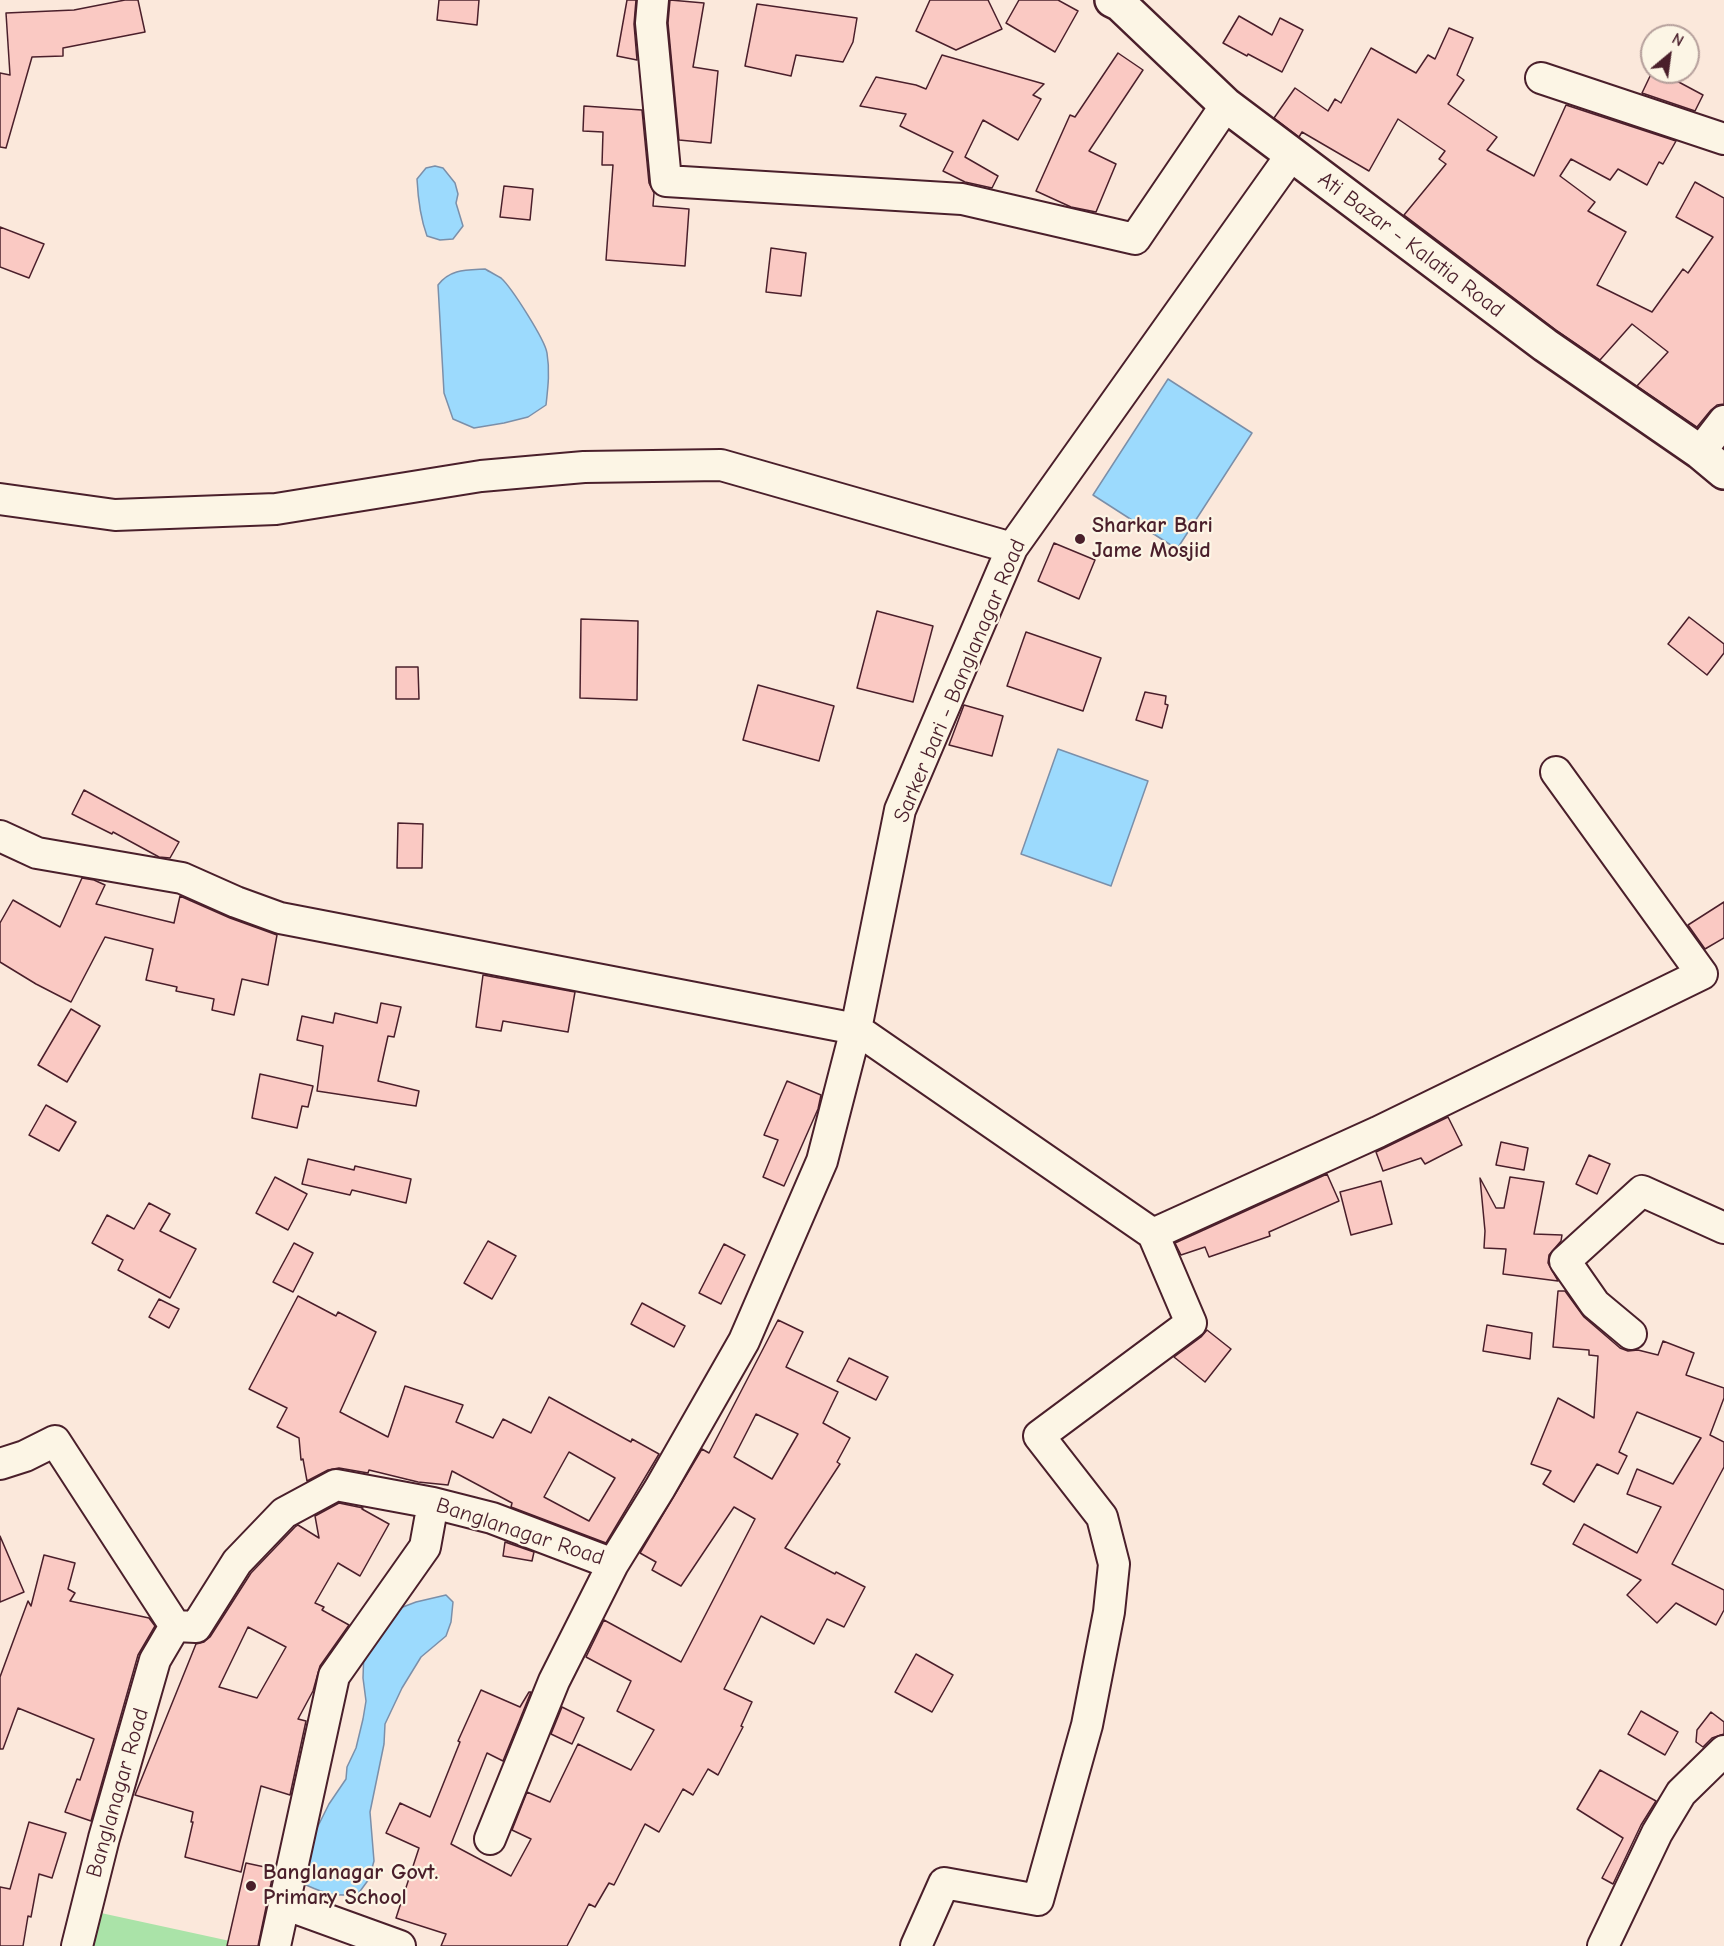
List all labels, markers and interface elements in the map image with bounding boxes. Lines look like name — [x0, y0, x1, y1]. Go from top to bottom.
north arrow — [1640, 24, 1700, 84]
text: N — [1669, 30, 1687, 50]
street label: Ati Bazar - Kalatia Road — [1313, 166, 1509, 324]
place label: Sharkar Bari Jame Mosjid — [1092, 513, 1213, 564]
marker: Sharkar Bari Jame Mosjid — [1073, 532, 1087, 546]
street label: Sarker bari - Banglanagar Road — [888, 535, 1032, 827]
street label: Banglanagar Road — [433, 1492, 607, 1572]
street label: Banglanagar Road — [81, 1705, 155, 1881]
place label: Banglanagar Govt. Primary School — [263, 1860, 438, 1912]
marker: Banglanagar Govt. Primary School — [244, 1879, 258, 1893]

